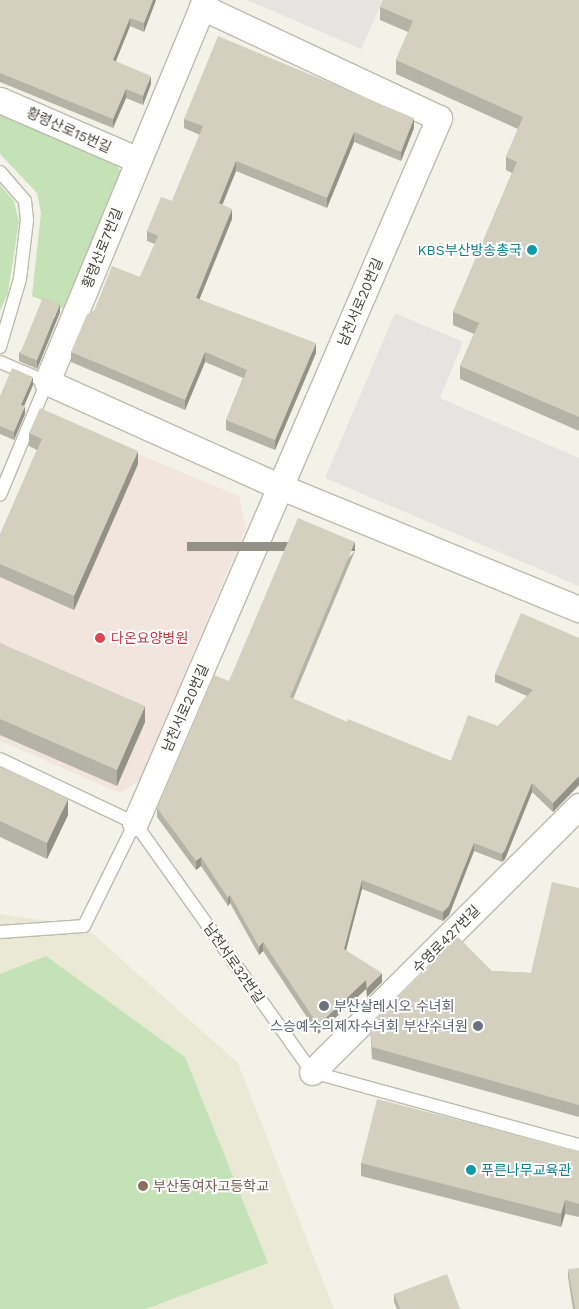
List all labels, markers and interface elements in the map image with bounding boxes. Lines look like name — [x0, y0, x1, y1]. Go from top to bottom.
street label: 황령산로15번길 — [24, 104, 114, 156]
street label: 황령산로7번길 — [78, 205, 126, 291]
place label: KBS부산방송총국 — [417, 242, 522, 258]
marker: KBS부산방송총국 — [526, 244, 538, 256]
street label: 남천서로20번길 — [334, 255, 386, 349]
place label: 다온요양병원 — [111, 630, 188, 646]
marker: 다온요양병원 — [93, 631, 107, 645]
street label: 남천서로20번길 — [158, 662, 212, 754]
street label: 수영로427번길 — [409, 902, 483, 976]
street label: 남천서로32번길 — [200, 920, 268, 1006]
place label: 부산살레시오 수녀회 — [334, 998, 455, 1014]
marker: 부산살레시오 수녀회 — [318, 1000, 330, 1012]
place label: 스승예수의제자수녀회 부산수녀원 — [270, 1018, 468, 1034]
marker: 스승예수의제자수녀회 부산수녀원 — [472, 1020, 484, 1032]
place label: 푸른나무교육관 — [481, 1162, 571, 1178]
marker: 푸른나무교육관 — [465, 1164, 477, 1176]
place label: 부산동여자고등학교 — [153, 1178, 269, 1194]
marker: 부산동여자고등학교 — [137, 1180, 149, 1192]

